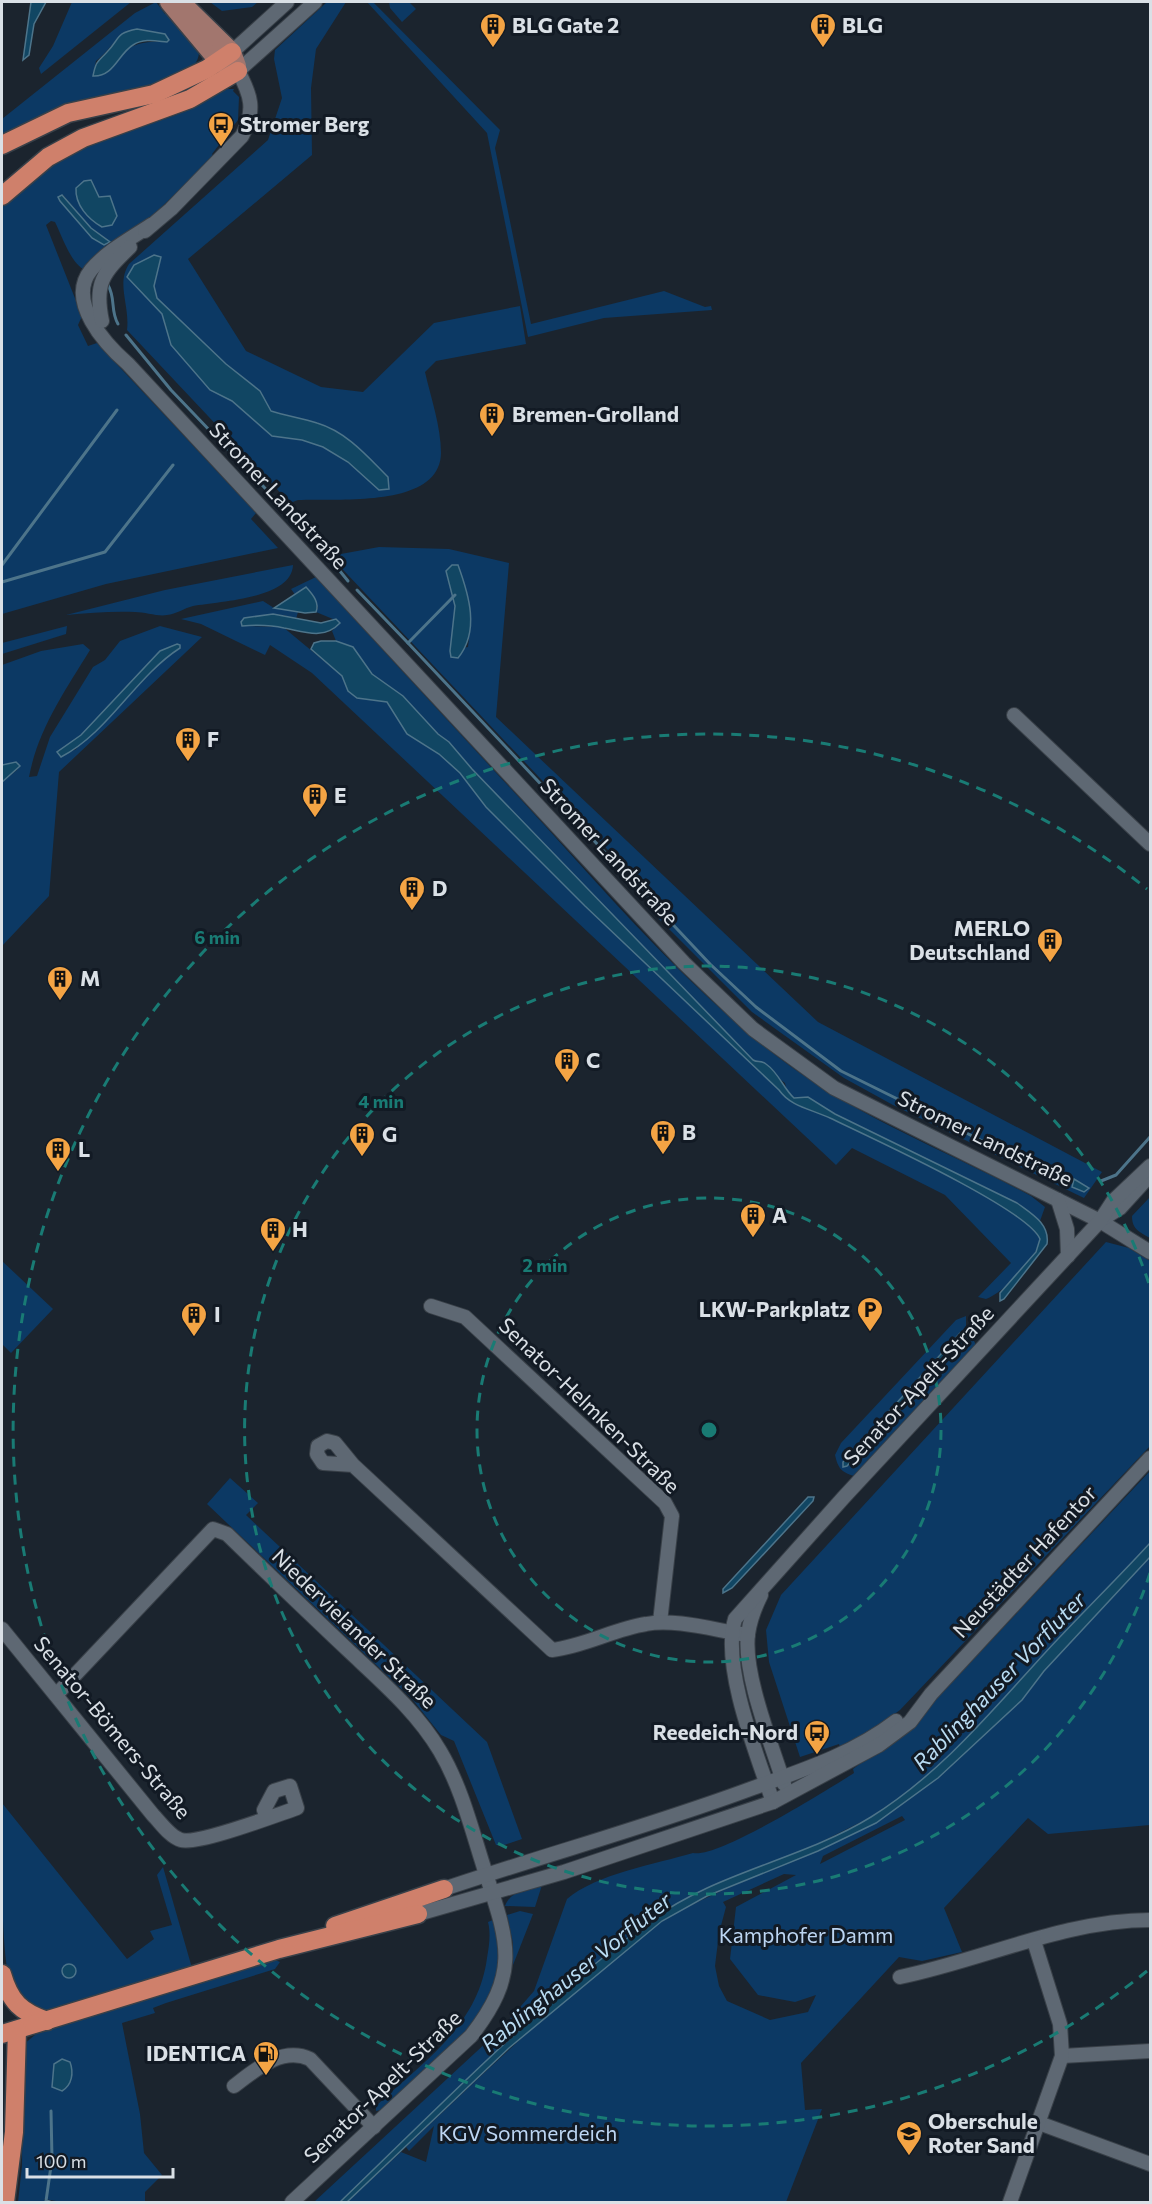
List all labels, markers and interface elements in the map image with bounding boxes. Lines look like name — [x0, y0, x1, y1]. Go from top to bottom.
building icon: BLG Gate 2 — [478, 11, 508, 49]
building icon: BLG — [808, 11, 838, 49]
place label: BLG Gate 2 — [512, 12, 619, 37]
place label: BLG — [842, 12, 883, 37]
bus stop icon: Stromer Berg — [206, 110, 236, 148]
place label: Stromer Berg — [240, 111, 370, 136]
building icon: Bremen-Grolland — [477, 400, 507, 438]
place label: Bremen-Grolland — [512, 401, 679, 426]
street label: Stromer Landstraße — [205, 416, 353, 573]
building icon: F — [173, 725, 203, 763]
place label: F — [207, 726, 219, 751]
street label: Stromer Landstraße — [536, 772, 684, 929]
building icon: E — [300, 781, 330, 819]
place label: E — [334, 782, 347, 807]
building icon: D — [397, 874, 427, 912]
place label: D — [432, 875, 447, 900]
place label: MERLO Deutschland — [909, 915, 1030, 964]
text: 6 min — [194, 926, 240, 948]
building icon: MERLO Deutschland — [1035, 926, 1065, 964]
building icon: M — [45, 964, 75, 1002]
place label: M — [80, 965, 100, 990]
building icon: C — [552, 1046, 582, 1084]
place label: C — [586, 1047, 600, 1072]
street label: Stromer Landstraße — [894, 1084, 1077, 1191]
text: 4 min — [358, 1090, 404, 1112]
building icon: B — [648, 1118, 678, 1156]
place label: B — [682, 1119, 696, 1144]
building icon: G — [347, 1120, 377, 1158]
place label: G — [382, 1121, 397, 1146]
building icon: L — [43, 1135, 73, 1173]
place label: L — [78, 1136, 90, 1161]
building icon: A — [738, 1201, 768, 1239]
place label: A — [772, 1202, 787, 1227]
building icon: H — [258, 1215, 288, 1253]
place label: H — [292, 1216, 308, 1241]
text: 2 min — [523, 1254, 567, 1276]
parking icon: LKW-Parkplatz — [855, 1295, 885, 1333]
place label: LKW-Parkplatz — [699, 1296, 850, 1321]
building icon: I — [179, 1300, 209, 1338]
street label: Senator-Apelt-Straße — [838, 1300, 998, 1470]
place label: I — [214, 1301, 221, 1326]
street label: Senator-Helmken-Straße — [494, 1312, 686, 1498]
centre of rings — [699, 1420, 719, 1440]
street label: Neustädter Hafentor — [947, 1480, 1101, 1642]
street label: Niedervielander Straße — [268, 1543, 442, 1713]
water label: Rablinghauser Vorfluter — [906, 1585, 1092, 1775]
street label: Senator-Bömers-Straße — [30, 1631, 197, 1823]
bus stop icon: Reedeich-Nord — [802, 1718, 832, 1756]
place label: Reedeich-Nord — [653, 1719, 798, 1744]
water label: Rablinghauser Vorfluter — [475, 1886, 677, 2057]
park label: Kamphofer Damm — [719, 1922, 893, 1947]
street label: Senator-Apelt-Straße — [298, 2004, 466, 2167]
fuel station icon: IDENTICA — [251, 2039, 281, 2077]
place label: IDENTICA — [146, 2040, 246, 2065]
place label: Oberschule Roter Sand — [928, 2108, 1038, 2157]
school or university icon: Oberschule Roter Sand — [894, 2119, 924, 2157]
park label: KGV Sommerdeich — [439, 2120, 617, 2145]
scale bar — [27, 2141, 172, 2179]
text: 100 m — [36, 2150, 86, 2172]

